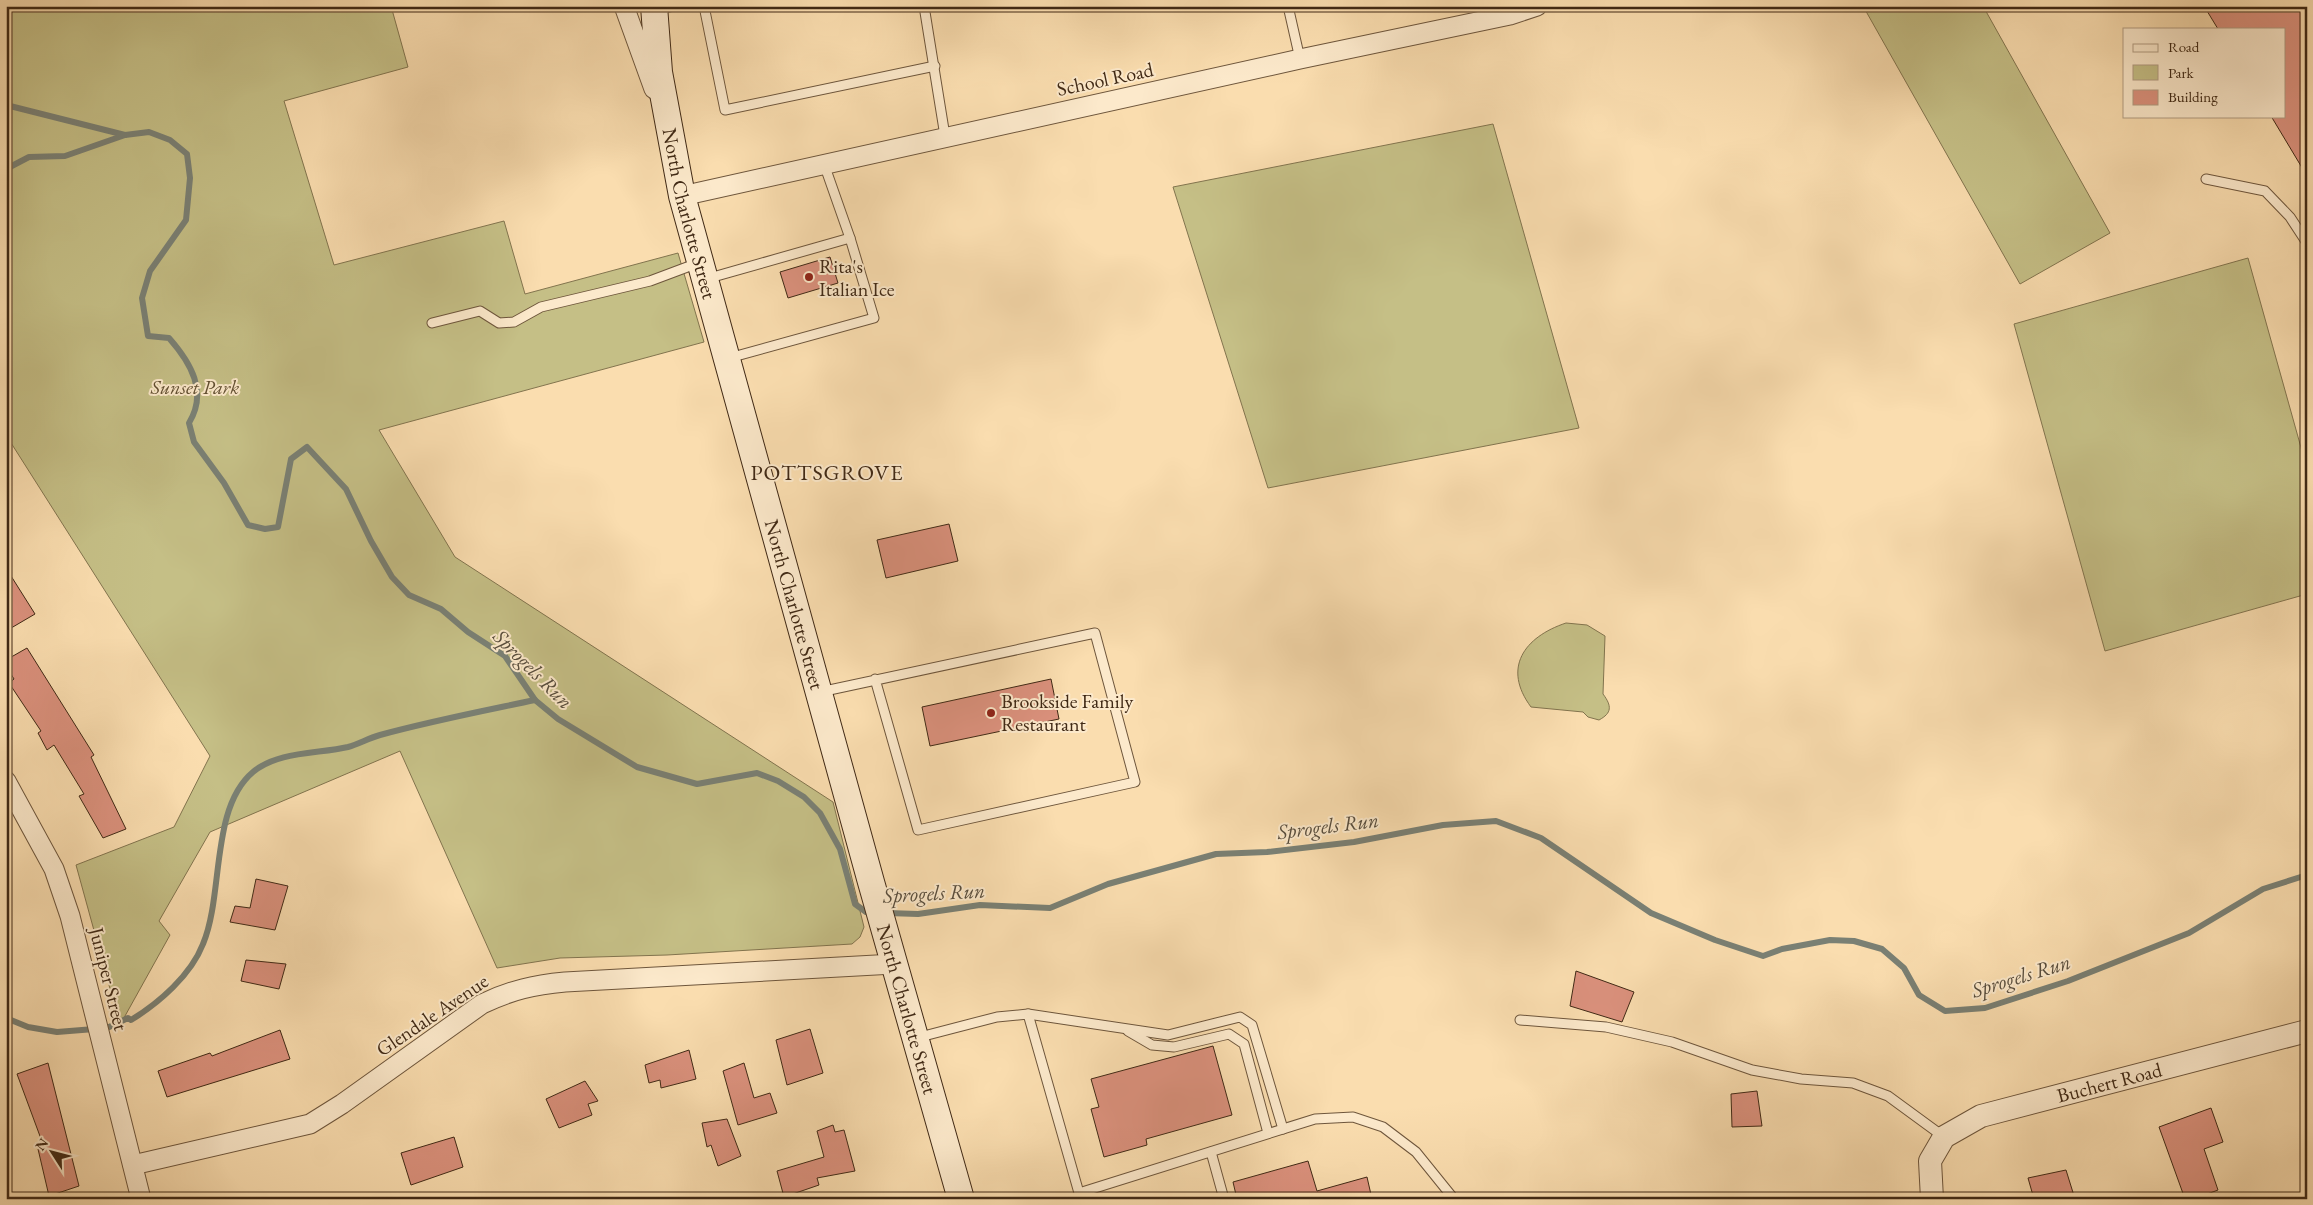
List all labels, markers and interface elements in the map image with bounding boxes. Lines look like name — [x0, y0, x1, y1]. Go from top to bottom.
legend — [2123, 28, 2286, 118]
text: Road — [2168, 37, 2200, 56]
street label: School Road — [1054, 56, 1156, 102]
text: Park — [2168, 63, 2195, 82]
text: Building — [2168, 87, 2218, 106]
street label: North Charlotte Street — [657, 126, 723, 303]
place label: Rita's Italian Ice — [819, 253, 895, 302]
marker: Rita's Italian Ice — [803, 271, 815, 283]
park label: Sunset Park — [150, 374, 239, 400]
district label: POTTSGROVE — [750, 458, 904, 487]
street label: North Charlotte Street — [759, 517, 831, 693]
water label: Sprogels Run — [487, 622, 579, 714]
place label: Brookside Family Restaurant — [1001, 688, 1133, 737]
marker: Brookside Family Restaurant — [985, 707, 997, 719]
water label: Sprogels Run — [1275, 806, 1380, 845]
water label: Sprogels Run — [881, 876, 986, 909]
street label: North Charlotte Street — [871, 921, 944, 1098]
street label: Juniper Street — [83, 923, 135, 1034]
water label: Sprogels Run — [1967, 948, 2074, 1004]
street label: Glendale Avenue — [371, 968, 493, 1062]
street label: Buchert Road — [2054, 1056, 2165, 1109]
north arrow — [28, 1128, 78, 1178]
text: N — [31, 1134, 52, 1154]

